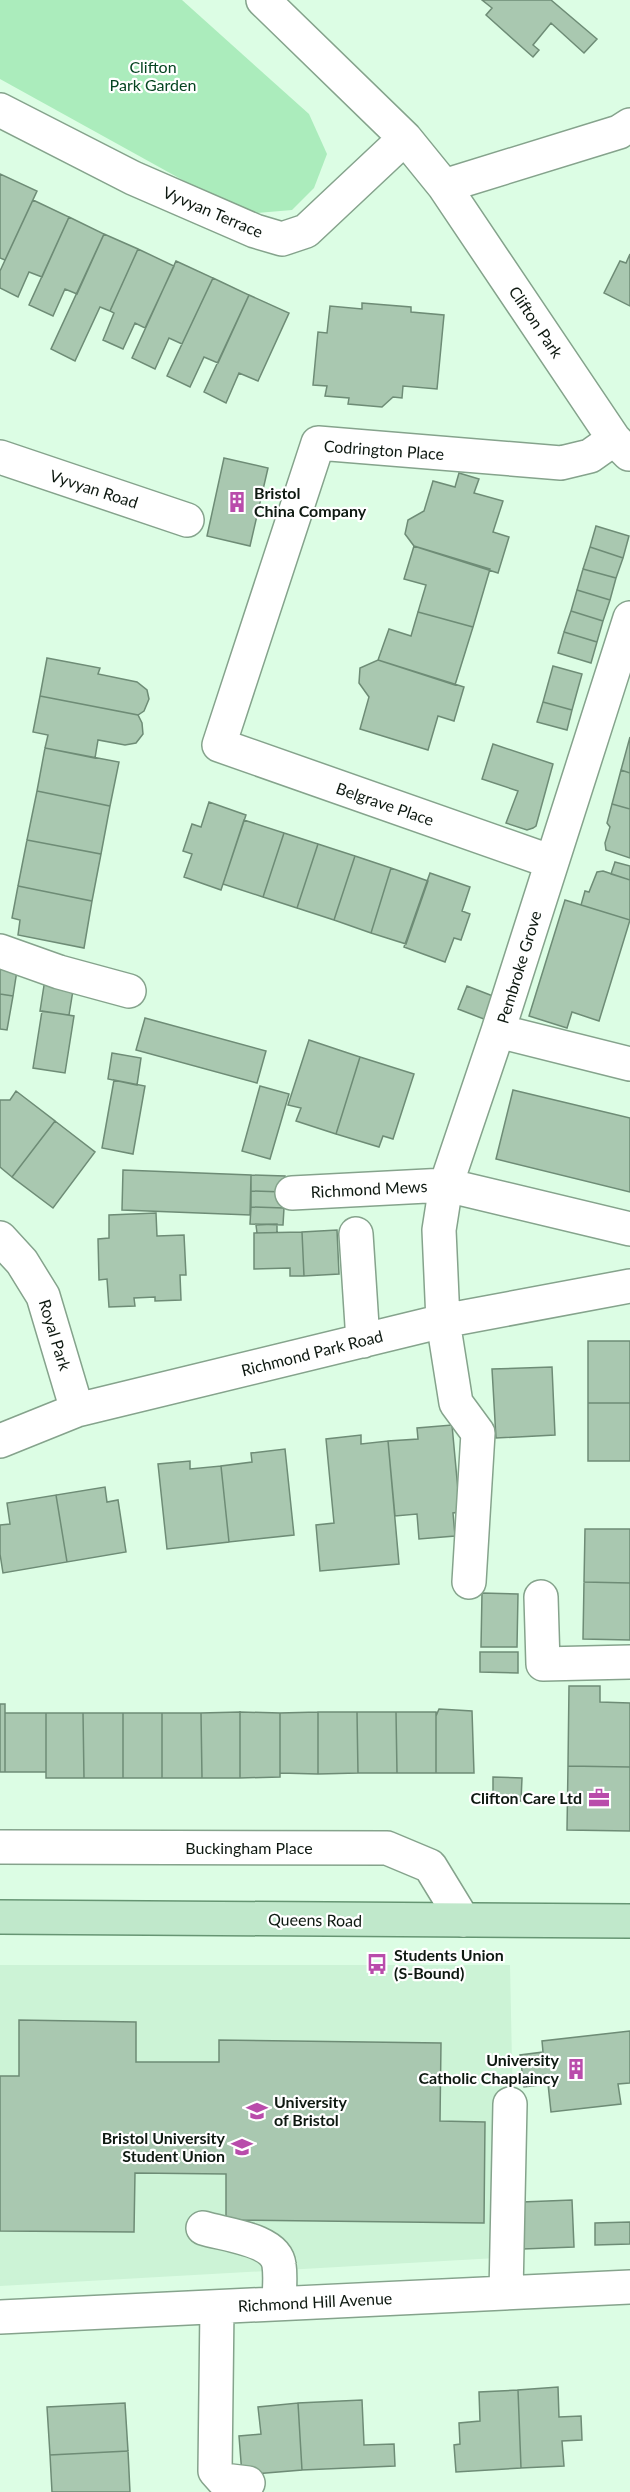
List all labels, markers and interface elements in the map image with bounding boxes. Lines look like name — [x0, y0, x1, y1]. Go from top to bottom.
park label: Clifton Park Garden — [110, 57, 196, 94]
street label: Vyvyan Terrace — [160, 182, 266, 241]
street label: Clifton Park — [505, 282, 568, 362]
street label: Codrington Place — [323, 436, 445, 463]
street label: Vyvyan Road — [48, 465, 141, 512]
place label: Bristol China Company — [254, 483, 367, 520]
building icon: Bristol China Company — [225, 490, 249, 514]
street label: Belgrave Place — [334, 778, 437, 829]
street label: Pembroke Grove — [492, 908, 545, 1026]
street label: Richmond Mews — [310, 1176, 428, 1201]
street label: Royal Park — [36, 1297, 76, 1374]
street label: Richmond Park Road — [239, 1326, 385, 1379]
office icon: Clifton Care Ltd — [587, 1786, 611, 1810]
place label: Clifton Care Ltd — [471, 1788, 582, 1807]
street label: Buckingham Place — [185, 1838, 313, 1857]
street label: Queens Road — [268, 1909, 362, 1930]
place label: Students Union (S-Bound) — [394, 1945, 504, 1982]
bus stop icon: Students Union (S-Bound) — [365, 1952, 389, 1976]
place label: University Catholic Chaplaincy — [418, 2050, 560, 2087]
building icon: University Catholic Chaplaincy — [564, 2057, 588, 2081]
place label: University of Bristol — [274, 2092, 347, 2129]
school or university icon: University of Bristol — [245, 2099, 269, 2123]
place label: Bristol University Student Union — [102, 2128, 226, 2165]
school or university icon: Bristol University Student Union — [230, 2135, 254, 2159]
street label: Richmond Hill Avenue — [237, 2288, 393, 2315]

